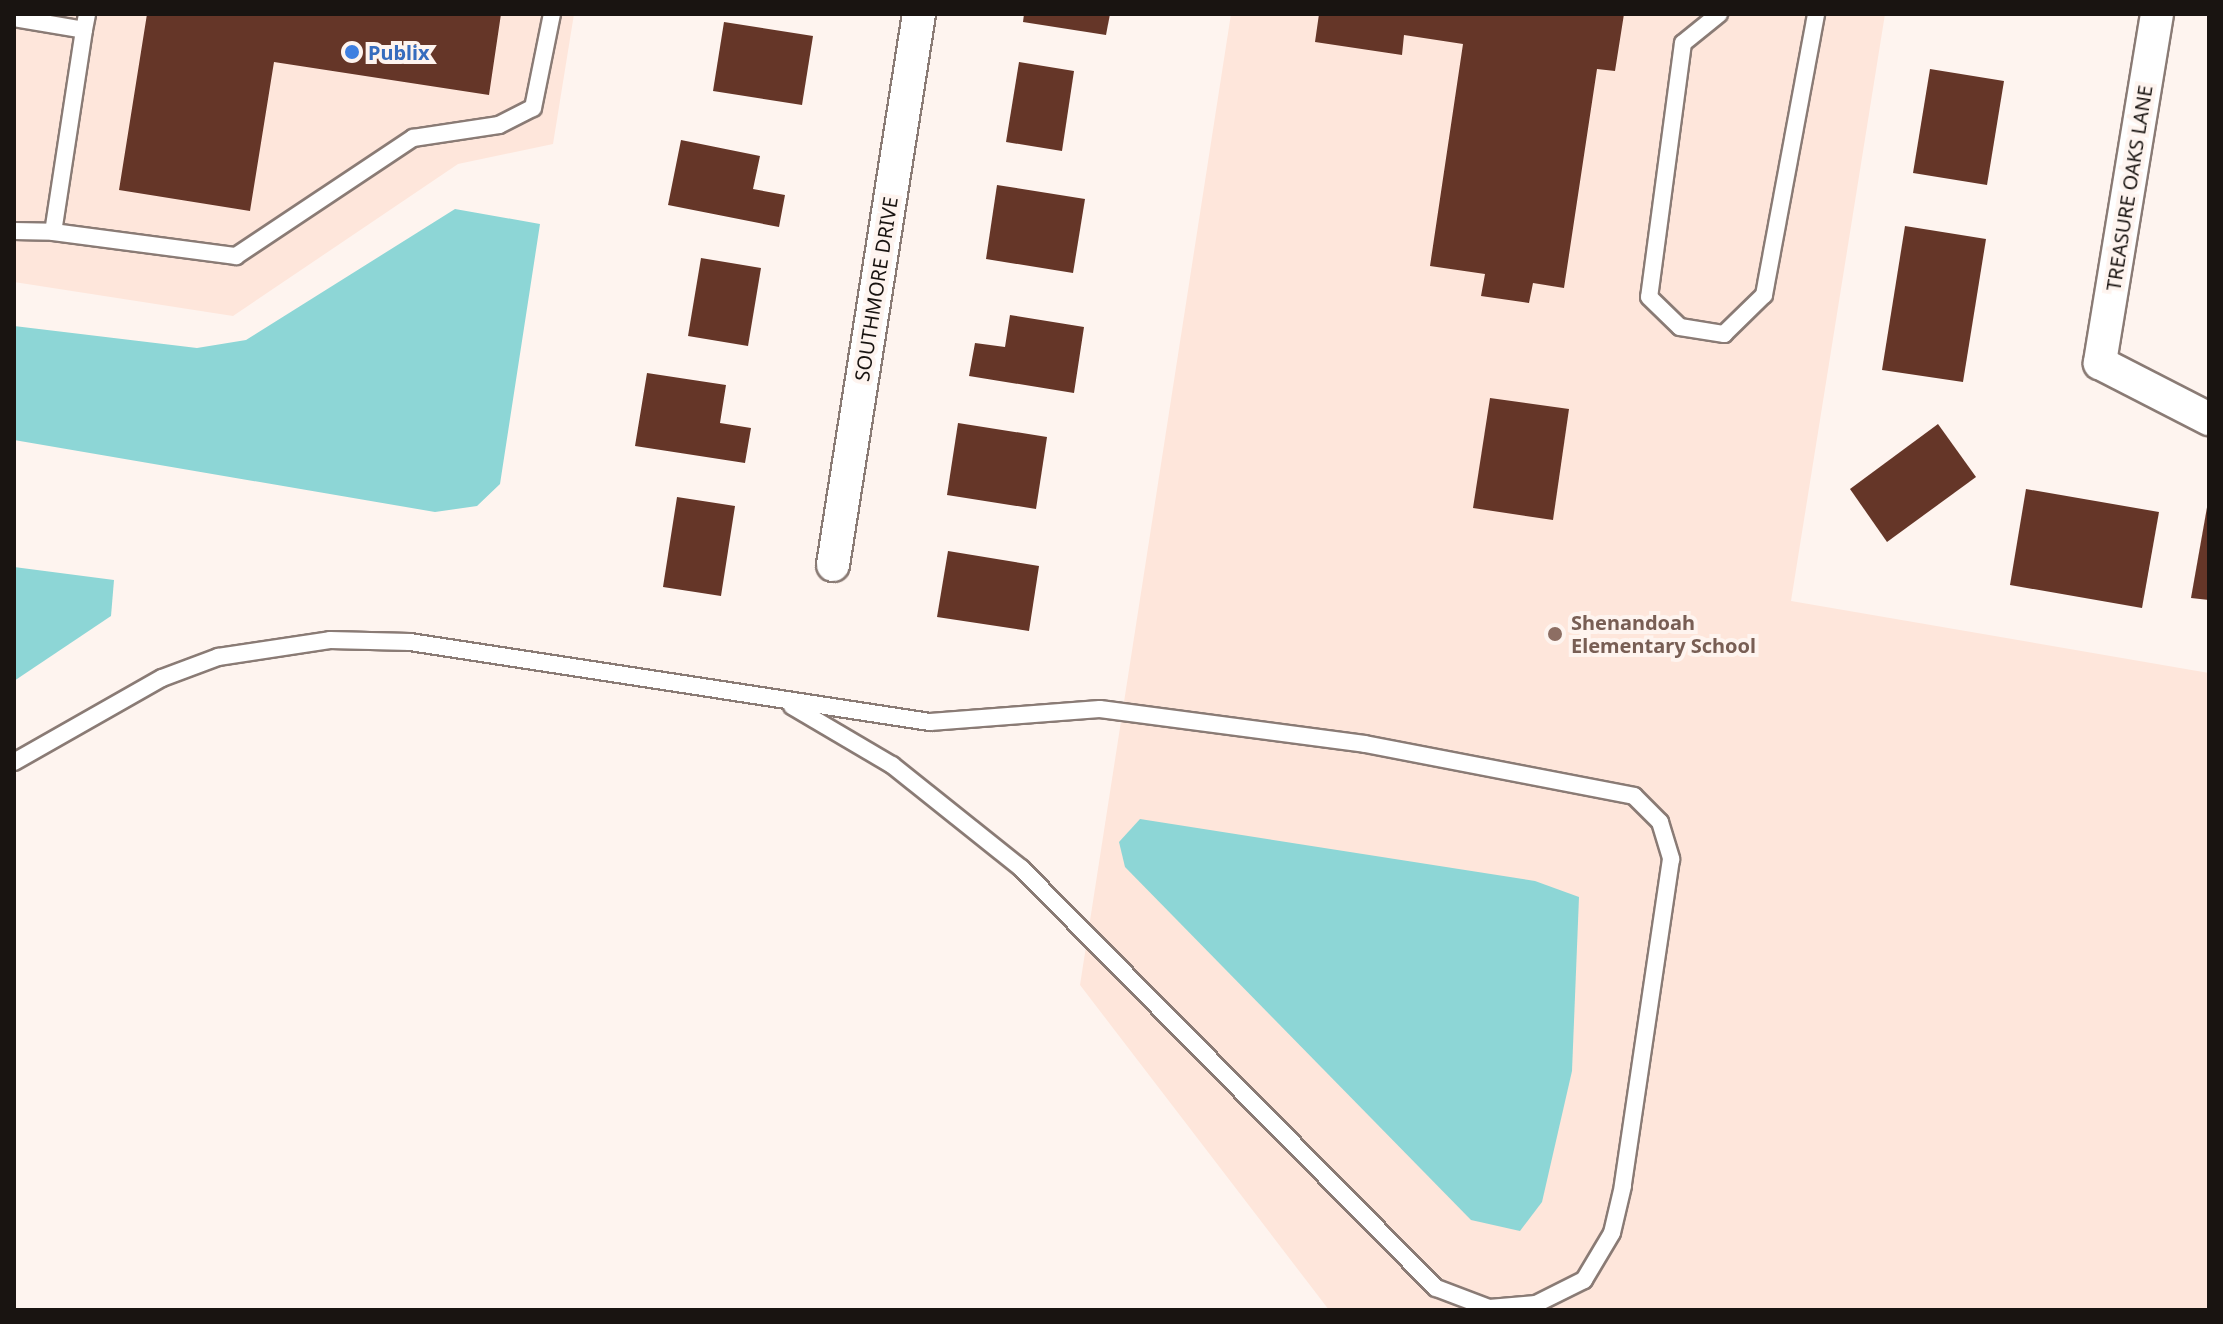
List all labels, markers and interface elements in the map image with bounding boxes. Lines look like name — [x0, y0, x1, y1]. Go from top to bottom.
place label: Publix — [368, 40, 430, 64]
marker: Publix — [343, 43, 361, 61]
street label: TREASURE OAKS LANE — [2101, 83, 2157, 293]
street label: SOUTHMORE DRIVE — [850, 195, 902, 383]
place label: Shenandoah Elementary School — [1571, 610, 1756, 657]
marker: Shenandoah Elementary School — [1546, 625, 1564, 643]

